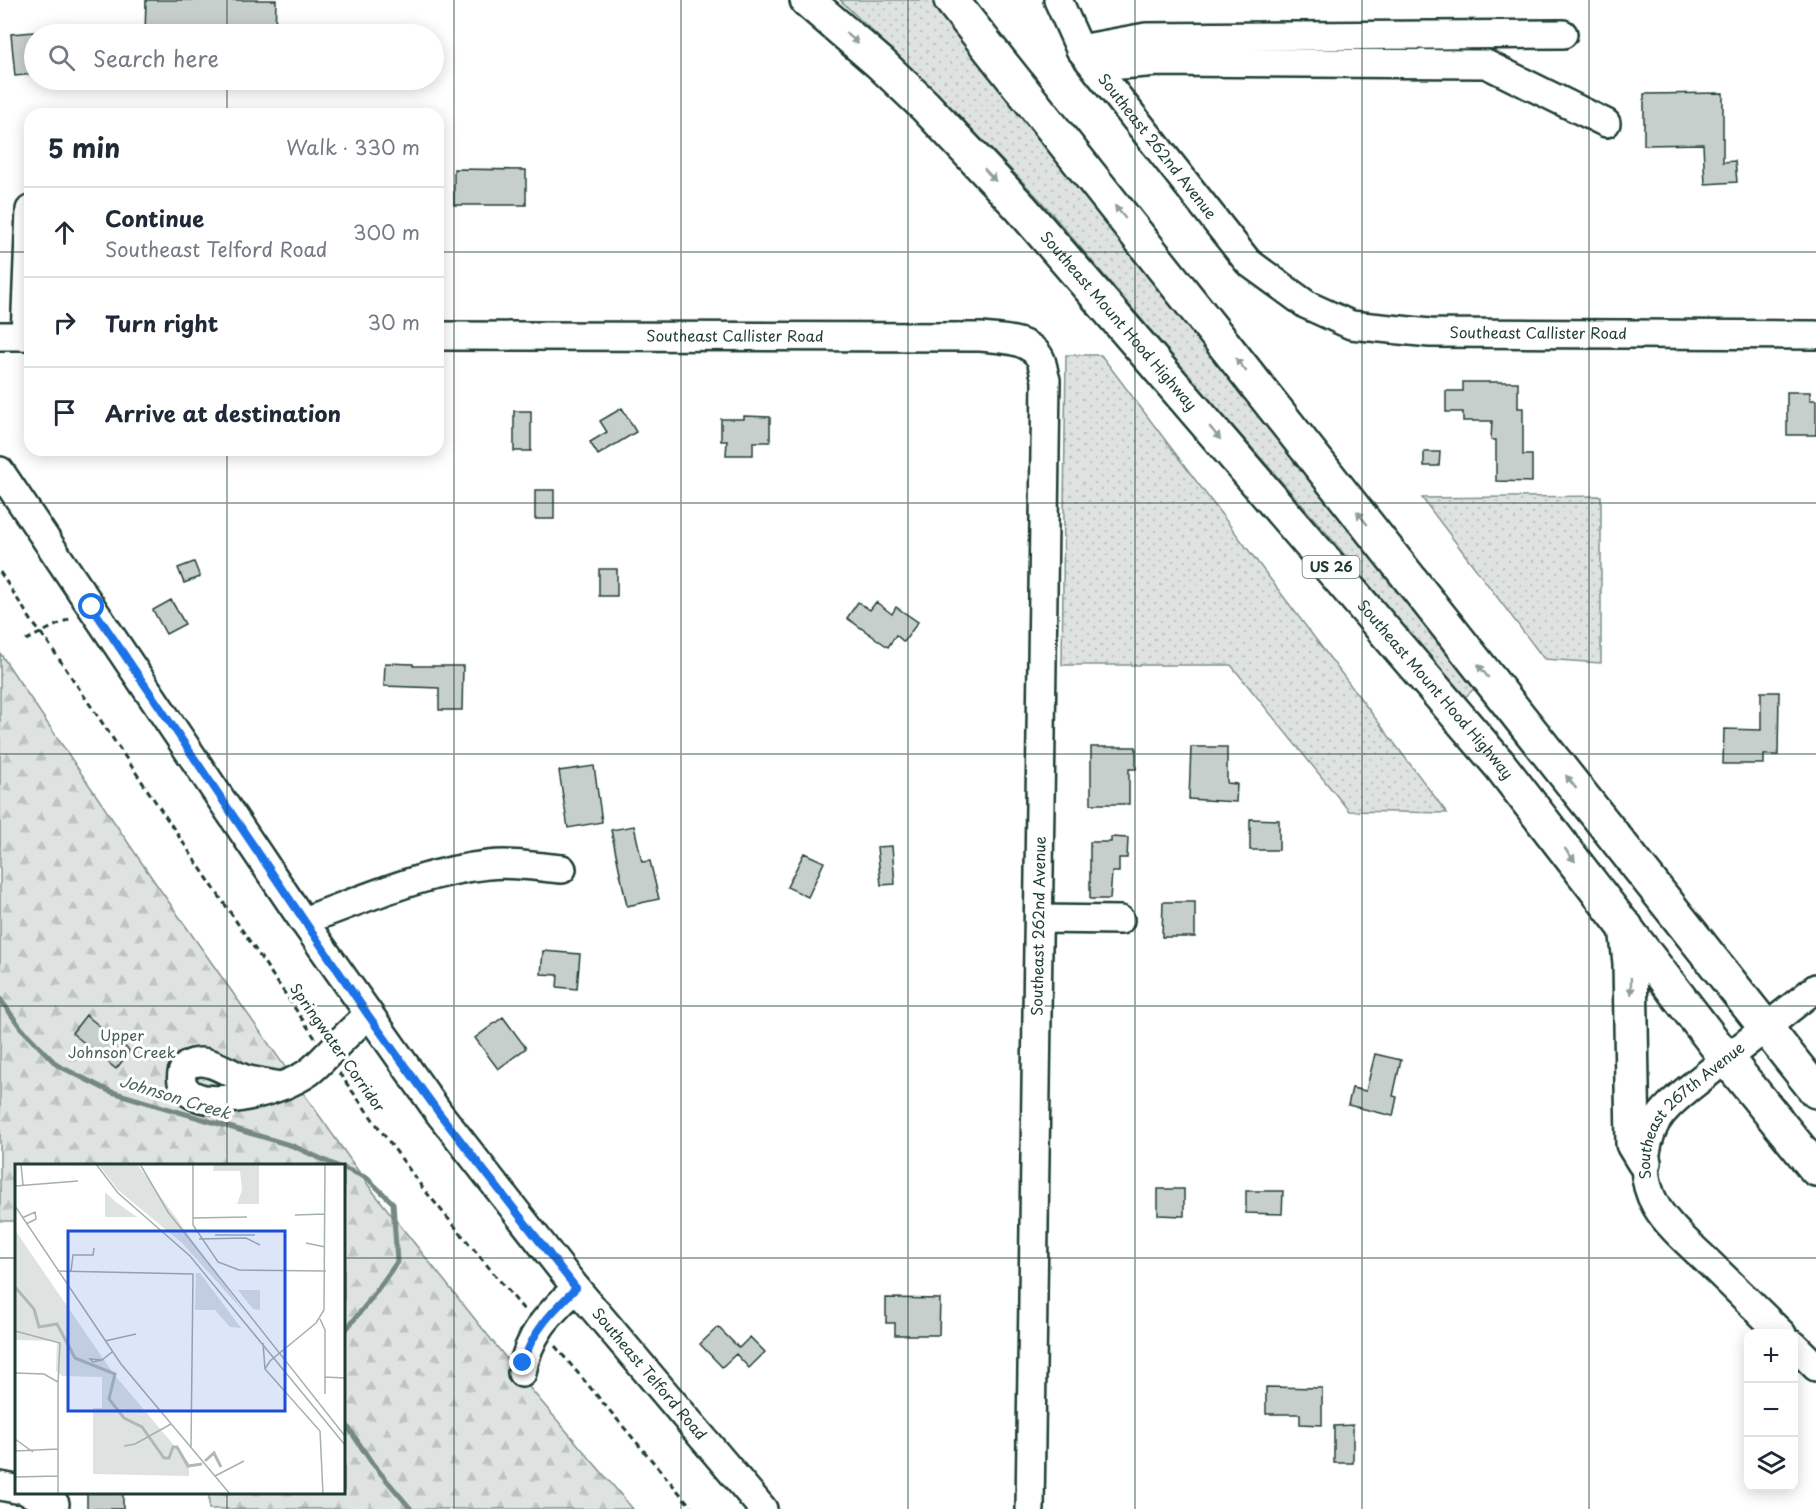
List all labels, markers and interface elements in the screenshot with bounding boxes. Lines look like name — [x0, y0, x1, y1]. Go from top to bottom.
search box — [24, 24, 444, 90]
one-way arrow — [844, 31, 859, 44]
icon: search — [45, 41, 78, 74]
text: Search here — [93, 41, 219, 74]
street label: Southeast 262nd Avenue — [1093, 68, 1223, 223]
text: 5 min — [48, 128, 120, 167]
text: Walk · 330 m — [286, 132, 420, 162]
one-way arrow — [983, 167, 996, 182]
text: Continue — [105, 201, 204, 234]
one-way arrow — [1114, 205, 1126, 220]
icon: ahead — [48, 216, 81, 249]
text: 300 m — [353, 217, 420, 247]
street label: Southeast Mount Hood Highway — [1036, 225, 1203, 415]
text: Southeast Telford Road — [105, 234, 328, 264]
icon: right — [48, 306, 81, 339]
text: Turn right — [105, 306, 218, 339]
text: 30 m — [367, 307, 420, 337]
street label: Southeast Callister Road — [1450, 320, 1627, 344]
street label: Southeast Callister Road — [646, 323, 824, 347]
one-way arrow — [1235, 357, 1248, 373]
icon: arrive — [48, 396, 81, 429]
text: Arrive at destination — [105, 396, 341, 429]
one-way arrow — [1208, 425, 1221, 441]
one-way arrow — [1356, 510, 1369, 526]
road number: US 26 — [1302, 556, 1360, 578]
route start — [78, 593, 104, 619]
street label: Southeast Mount Hood Highway — [1353, 594, 1520, 784]
one-way arrow — [1476, 663, 1489, 679]
one-way arrow — [1565, 775, 1577, 790]
street label: Southeast 262nd Avenue — [1024, 836, 1051, 1016]
one-way arrow — [1564, 848, 1576, 863]
one-way arrow — [1626, 976, 1635, 995]
street label: Springwater Corridor — [285, 978, 392, 1117]
park label: Upper Johnson Creek — [68, 1023, 176, 1063]
street label: Southeast 267th Avenue — [1632, 1036, 1749, 1181]
water label: Johnson Creek — [117, 1068, 235, 1125]
inset map — [15, 1164, 345, 1494]
street label: Southeast Telford Road — [587, 1302, 713, 1444]
map controls — [1744, 1329, 1798, 1491]
button: + — [1744, 1329, 1798, 1383]
route end — [509, 1349, 535, 1375]
button: − — [1744, 1383, 1798, 1437]
button: layers — [1744, 1437, 1798, 1491]

